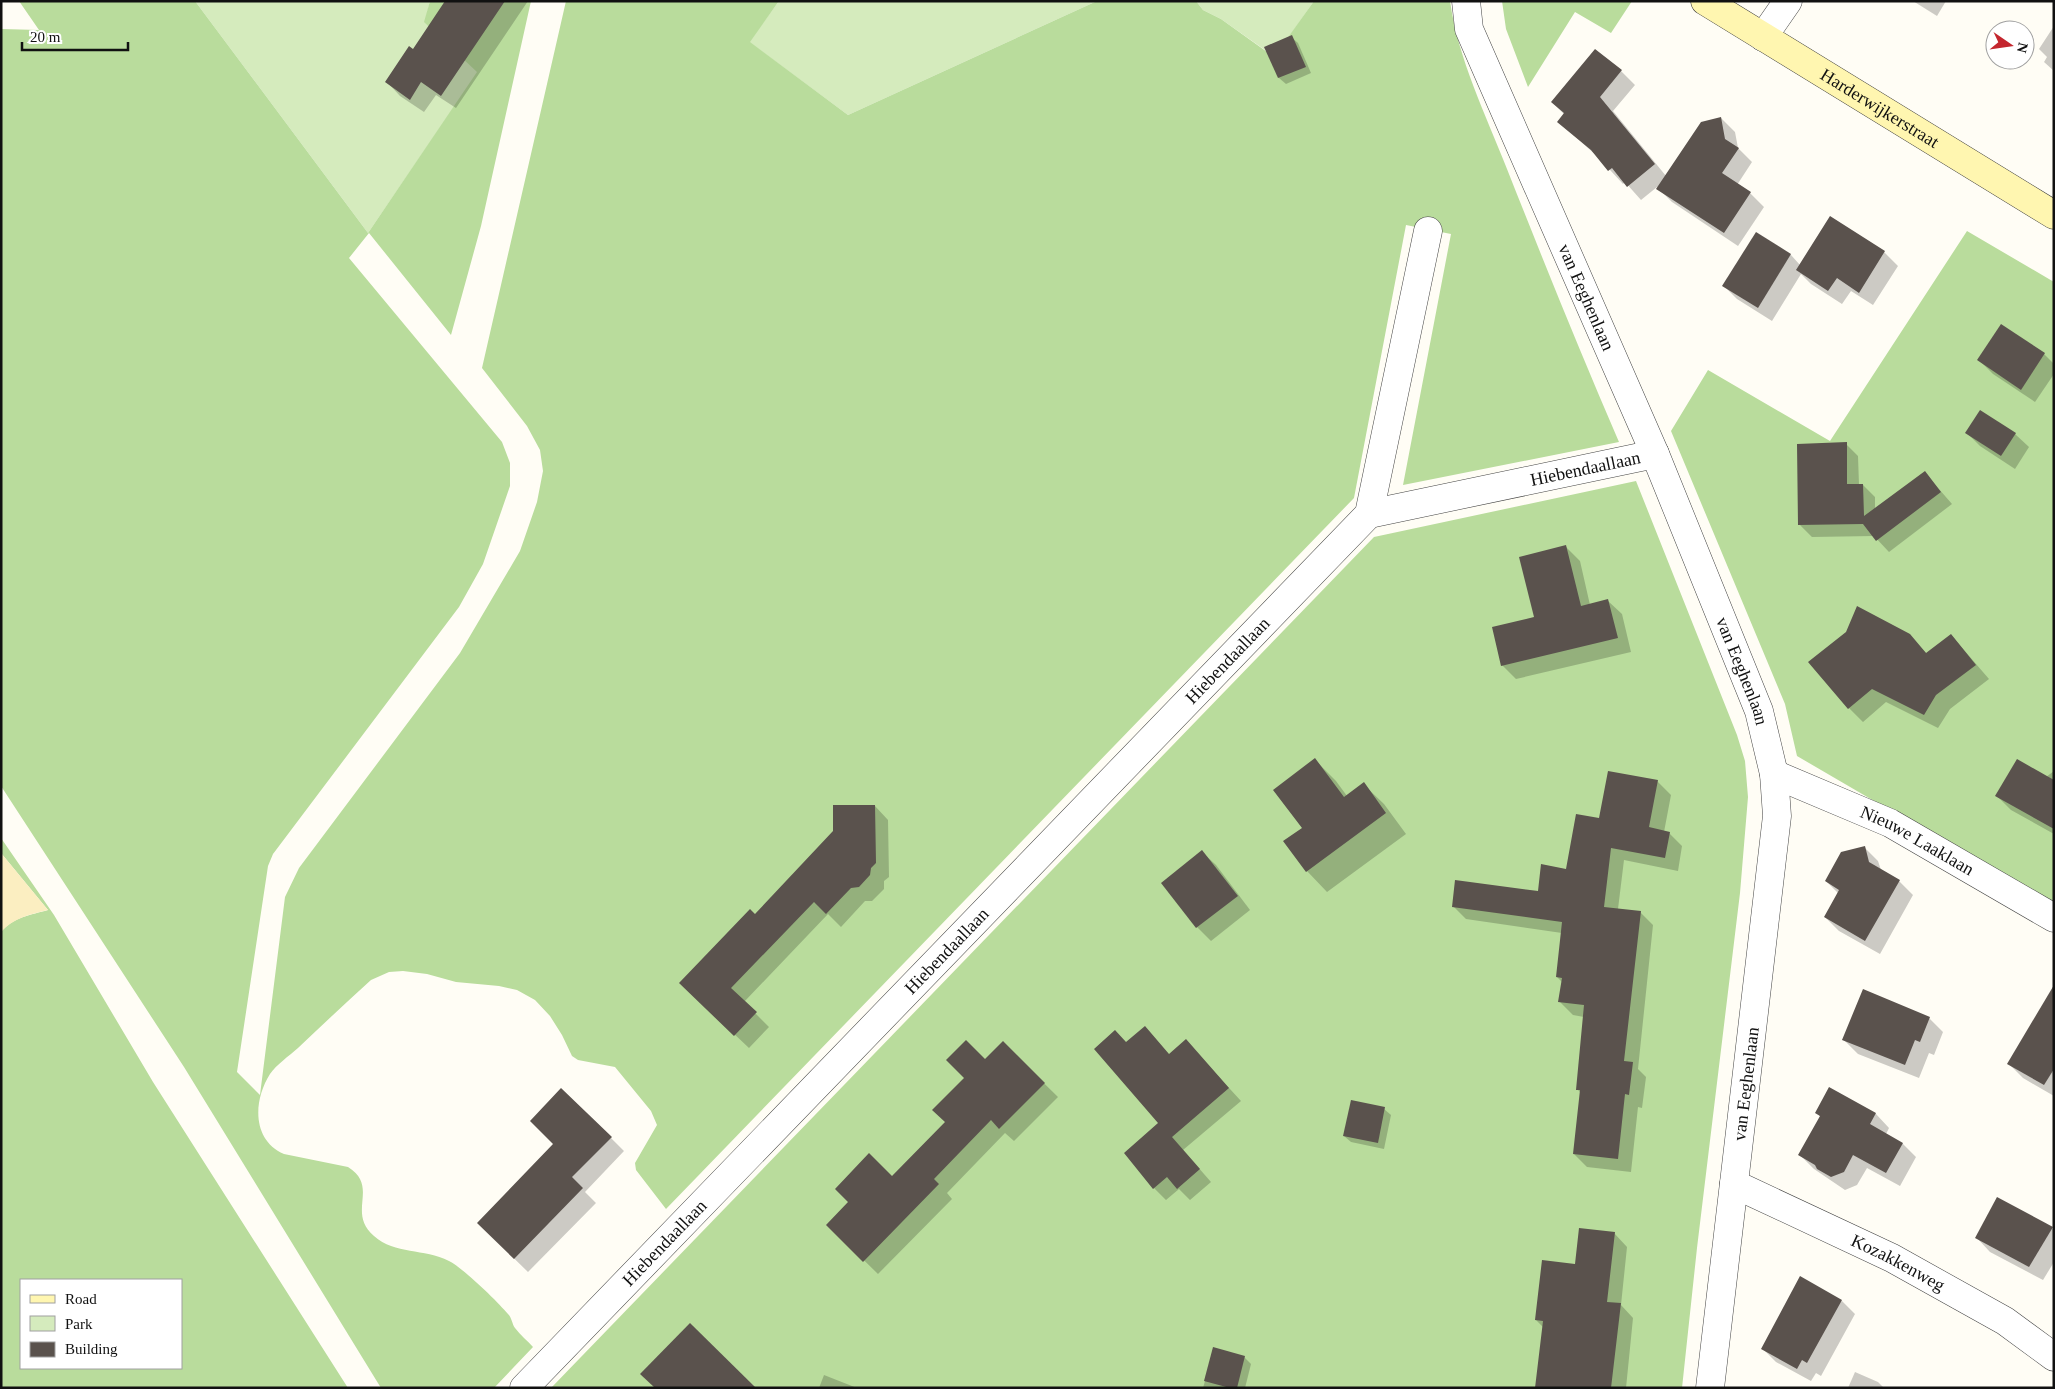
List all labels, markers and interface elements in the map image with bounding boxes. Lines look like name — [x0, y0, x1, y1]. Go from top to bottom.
scale bar — [22, 20, 129, 52]
north arrow — [1985, 20, 2035, 70]
text: 20 m — [30, 29, 61, 45]
text: N — [2014, 41, 2031, 54]
street label: Harderwijkerstraat — [1817, 64, 1943, 152]
street label: van Eeghenlaan — [1554, 241, 1619, 354]
street label: Hiebendaallaan — [1528, 447, 1642, 490]
street label: Hiebendaallaan — [1181, 613, 1274, 708]
street label: van Eeghenlaan — [1712, 614, 1772, 727]
street label: Nieuwe Laaklaan — [1857, 802, 1978, 879]
street label: Hiebendaallaan — [900, 904, 993, 998]
street label: van Eeghenlaan — [1729, 1026, 1763, 1142]
street label: Hiebendaallaan — [618, 1196, 711, 1290]
street label: Kozakkenweg — [1848, 1230, 1948, 1295]
legend — [20, 1279, 182, 1369]
text: Road — [65, 1291, 97, 1307]
text: Park — [65, 1316, 93, 1332]
text: Building — [65, 1341, 118, 1357]

